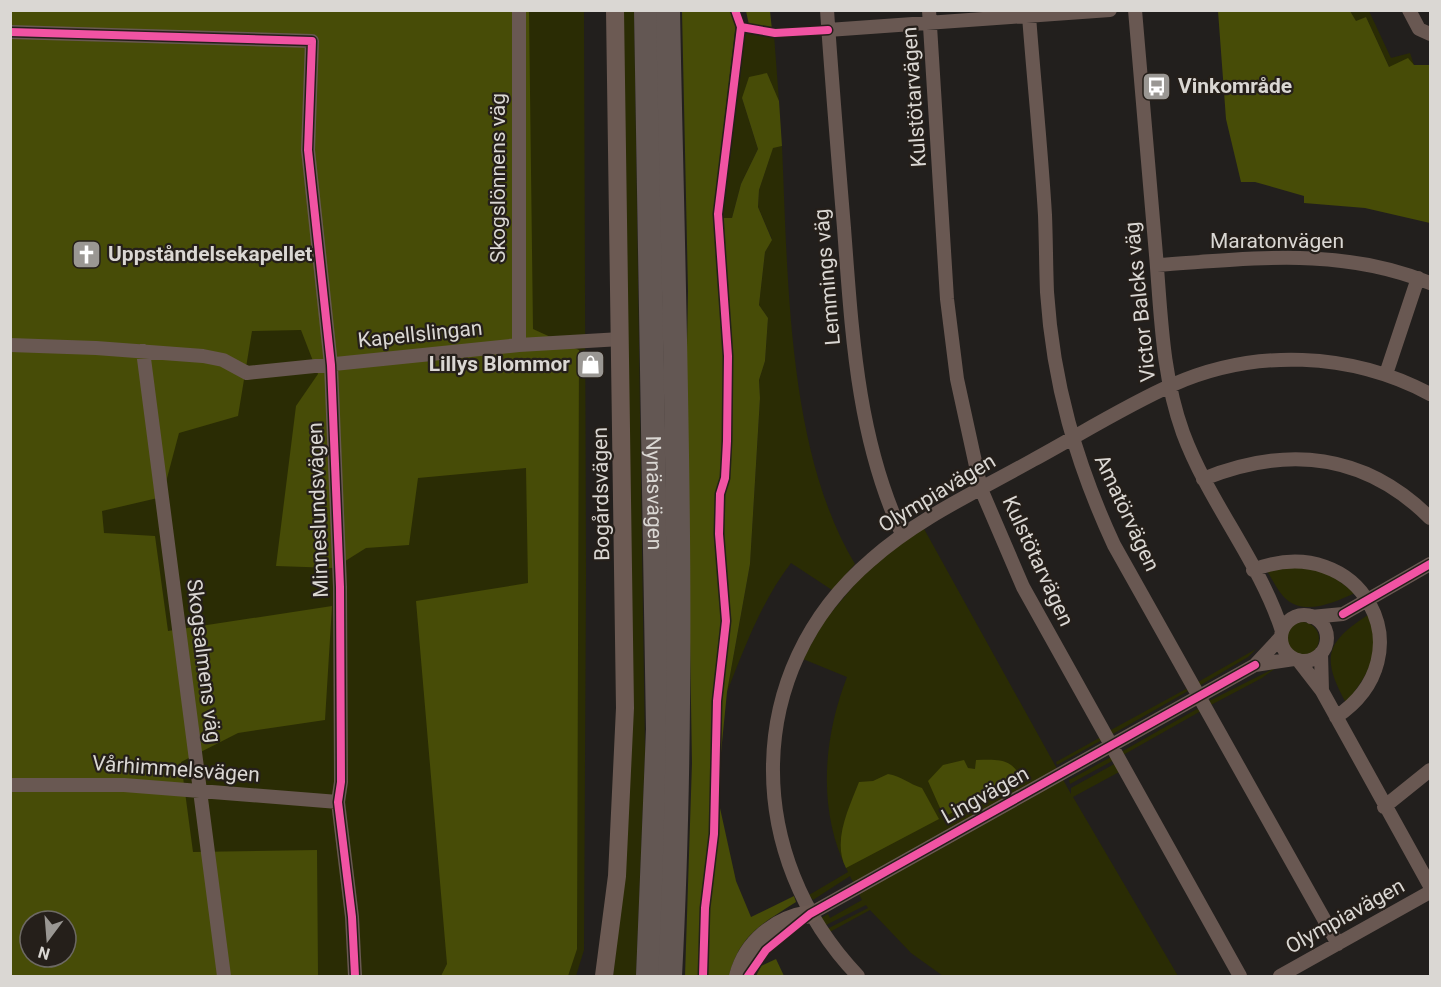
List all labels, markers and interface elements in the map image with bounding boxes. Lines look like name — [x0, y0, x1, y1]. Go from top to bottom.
street label: Kulstötarvägen — [897, 26, 931, 168]
bus stop icon: Vinkområde — [1141, 70, 1173, 102]
place label: Vinkområde — [1178, 74, 1292, 98]
street label: Skogslönnens väg — [486, 93, 510, 263]
street label: Lemmings väg — [809, 208, 845, 346]
street label: Victor Balcks väg — [1120, 221, 1160, 383]
street label: Maratonvägen — [1210, 229, 1344, 253]
church icon: Uppståndelsekapellet — [71, 238, 103, 270]
place label: Uppståndelsekapellet — [108, 242, 312, 266]
street label: Kapellslingan — [356, 316, 484, 352]
shop icon: Lillys Blommor — [575, 348, 607, 380]
place label: Lillys Blommor — [429, 352, 570, 376]
street label: Minneslundsvägen — [303, 422, 333, 598]
street label: Bogårdsvägen — [588, 427, 614, 561]
street label: Nynäsvägen — [641, 435, 667, 551]
street label: Olympiavägen — [874, 449, 1000, 537]
street label: Amatörvägen — [1090, 451, 1164, 575]
street label: Kulstötarvägen — [997, 492, 1079, 630]
street label: Skogsalmens väg — [182, 578, 226, 744]
street label: Vårhimmelsvägen — [91, 751, 261, 787]
street label: Lingvägen — [937, 761, 1033, 829]
street label: Olympiavägen — [1281, 873, 1409, 959]
north arrow — [18, 909, 78, 969]
text: N — [36, 942, 52, 964]

